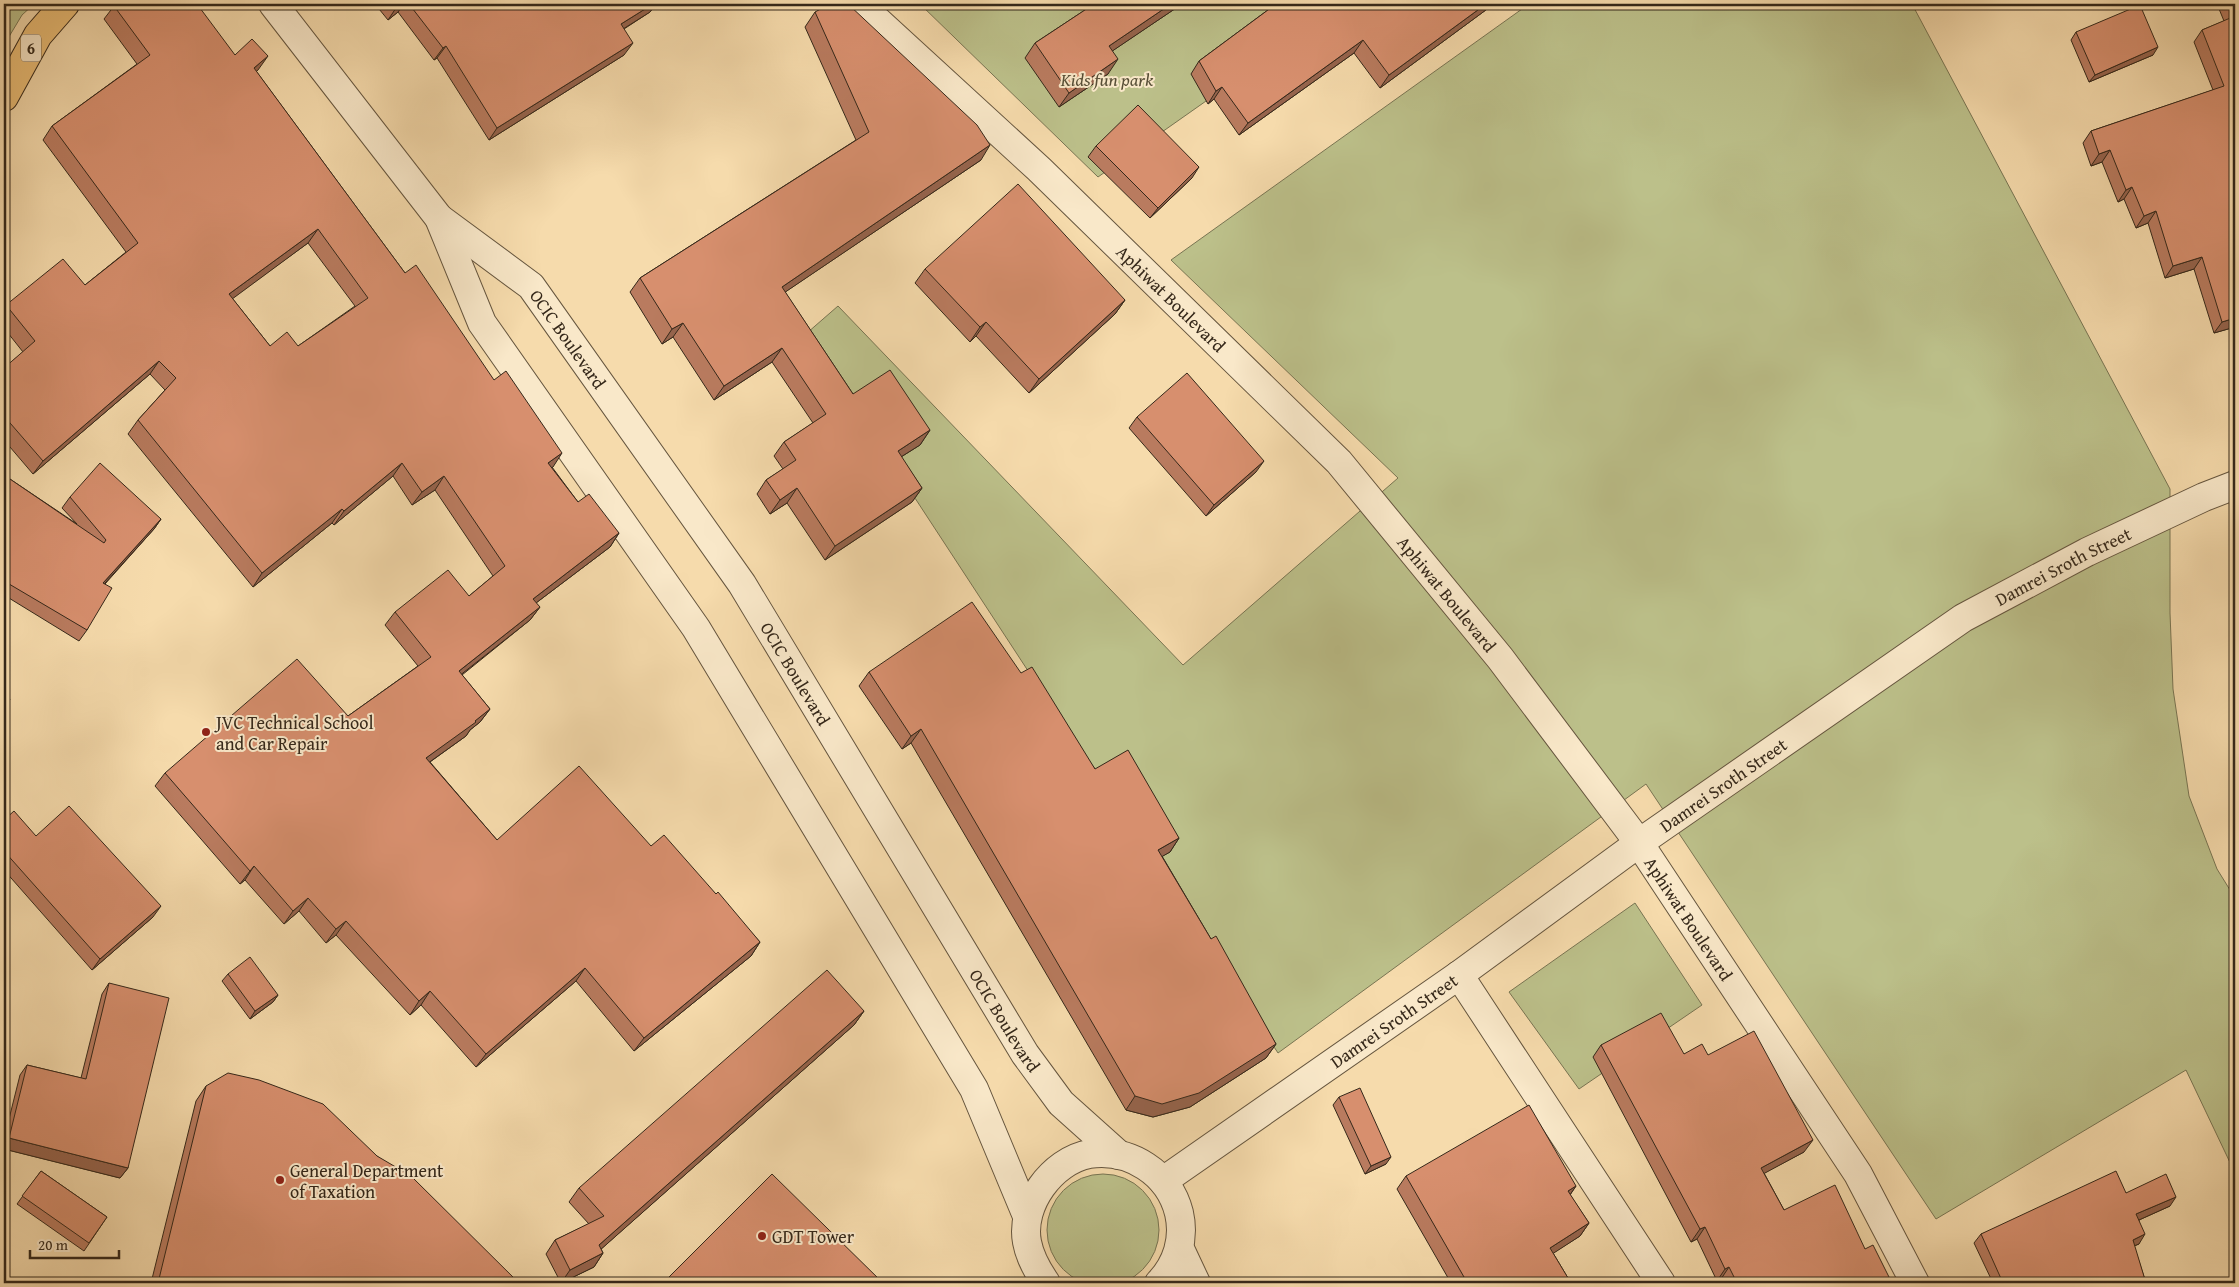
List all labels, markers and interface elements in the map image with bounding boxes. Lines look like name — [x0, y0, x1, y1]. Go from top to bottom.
road number: 6 — [21, 34, 41, 62]
park label: Kids fun park — [1060, 66, 1154, 93]
street label: Aphiwat Boulevard — [1110, 238, 1232, 358]
street label: OCIC Boulevard — [524, 283, 613, 394]
street label: Damrei Sroth Street — [1990, 519, 2136, 612]
street label: Aphiwat Boulevard — [1391, 530, 1504, 658]
street label: OCIC Boulevard — [754, 617, 838, 731]
place label: JVC Technical School and Car Repair — [214, 709, 374, 757]
marker: JVC Technical School and Car Repair — [200, 726, 212, 738]
street label: Damrei Sroth Street — [1654, 731, 1793, 839]
street label: Aphiwat Boulevard — [1638, 851, 1740, 986]
street label: OCIC Boulevard — [963, 963, 1047, 1078]
street label: Damrei Sroth Street — [1324, 966, 1463, 1074]
place label: General Department of Taxation — [290, 1157, 444, 1205]
marker: General Department of Taxation — [274, 1174, 286, 1186]
place label: GDT Tower — [772, 1223, 855, 1250]
scale bar — [30, 1227, 119, 1259]
marker: GDT Tower — [756, 1230, 768, 1242]
text: 20 m — [38, 1234, 69, 1255]

